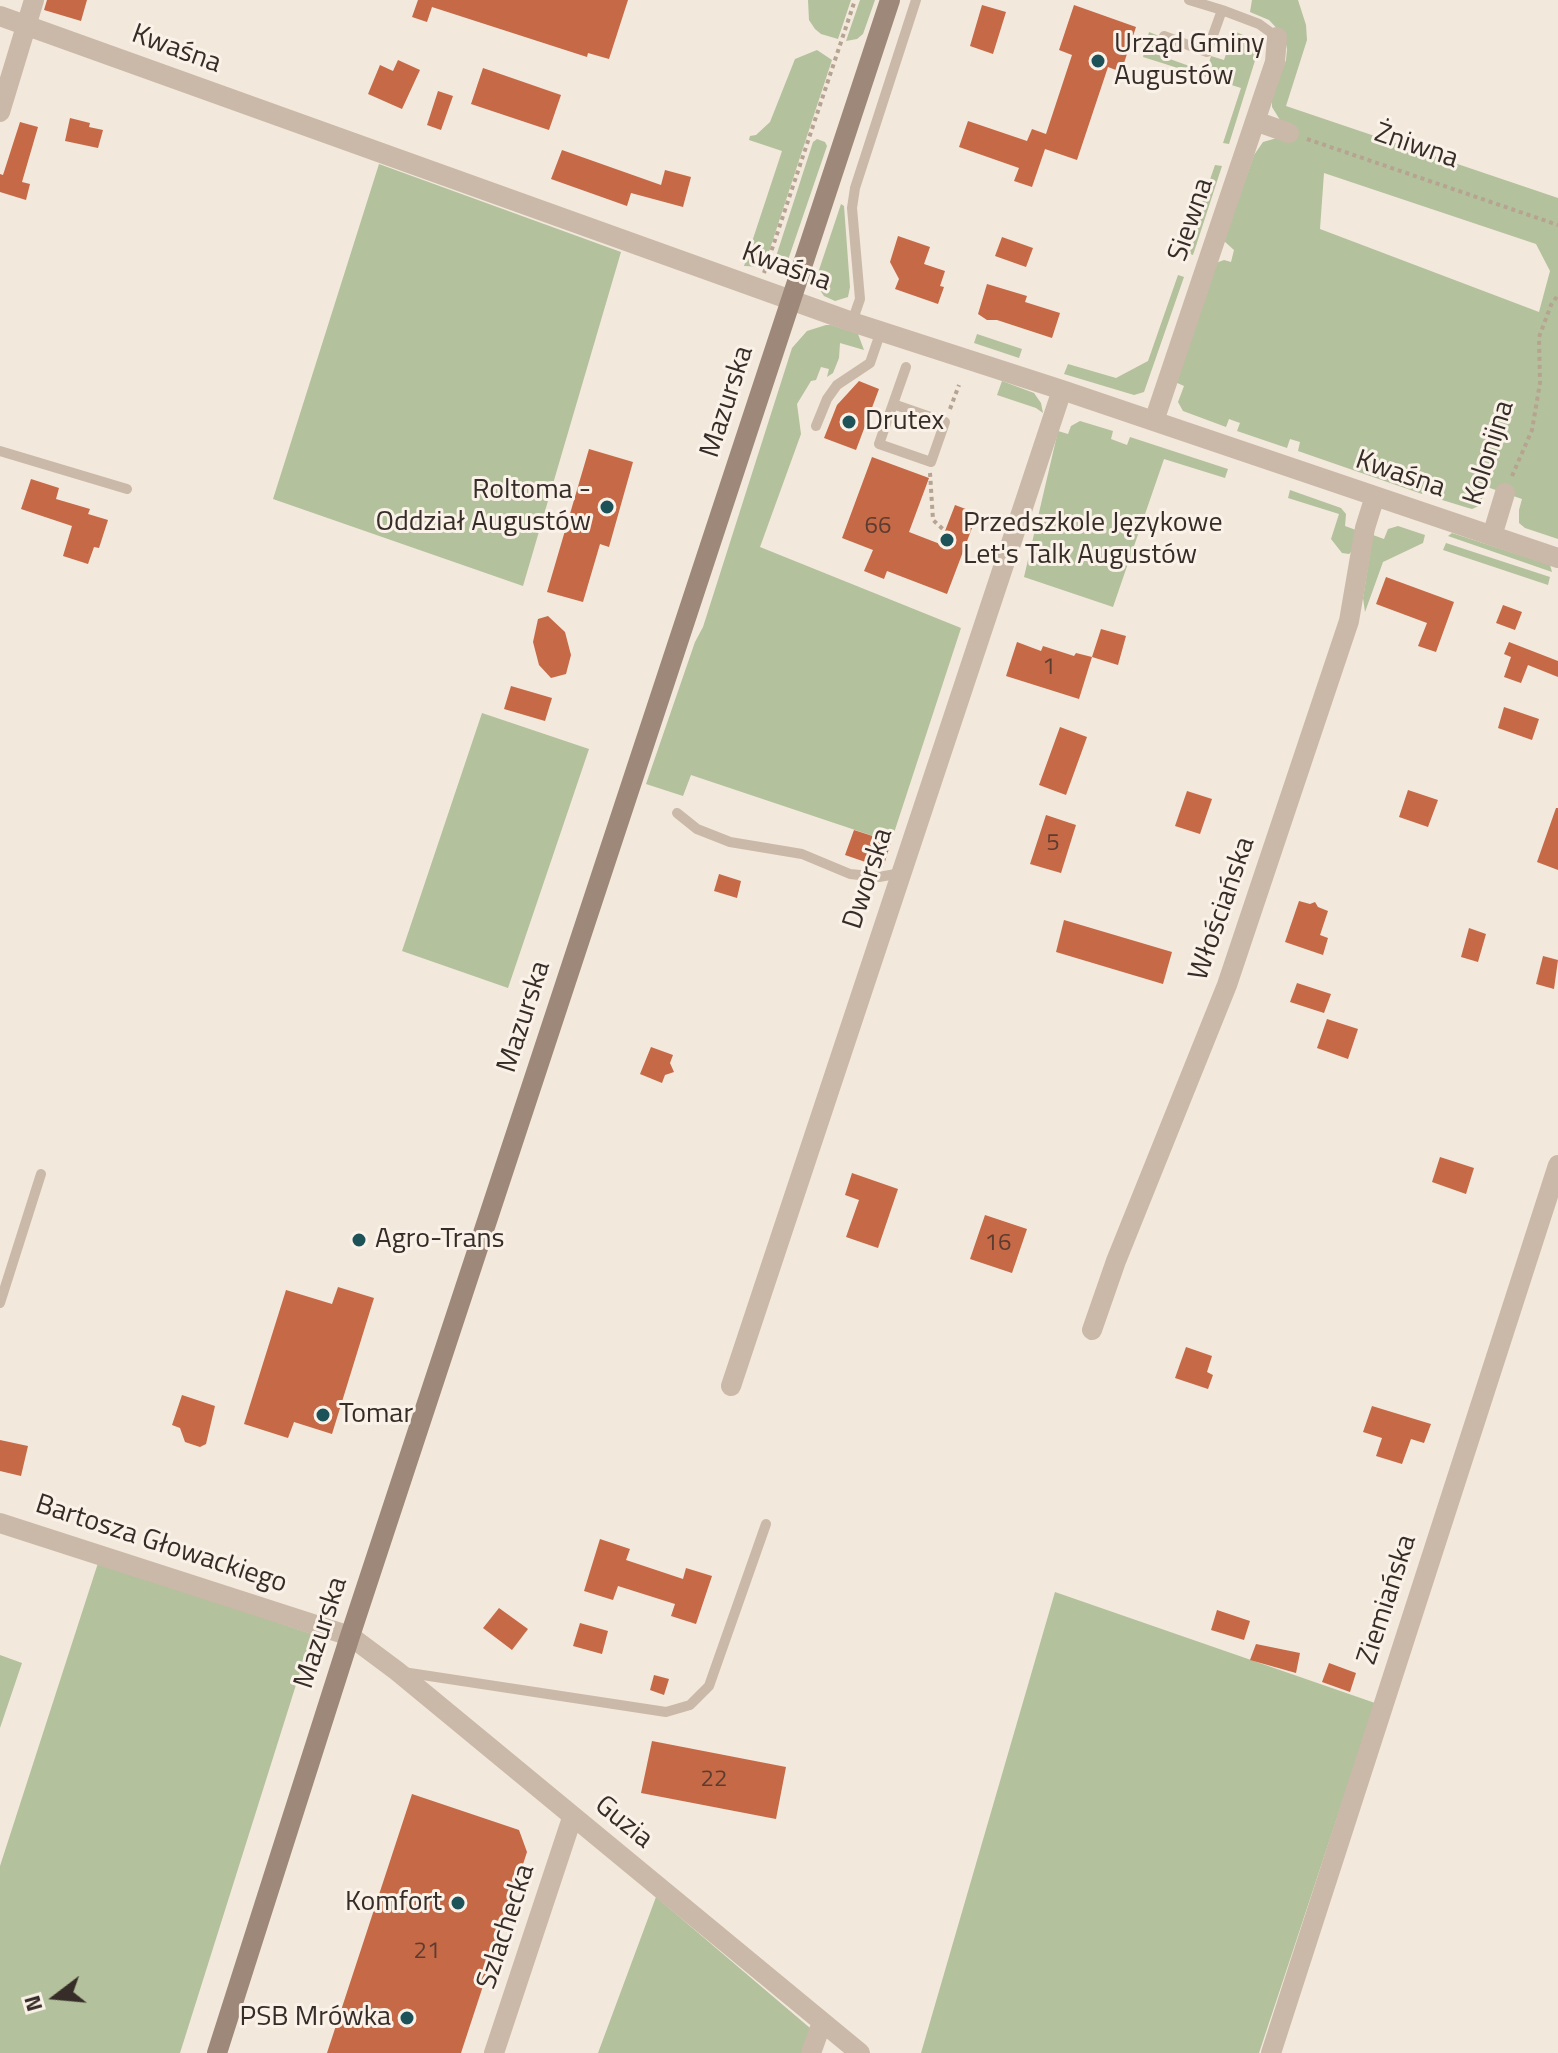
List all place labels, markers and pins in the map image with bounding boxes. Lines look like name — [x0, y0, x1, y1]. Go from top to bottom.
place label: Urząd Gminy Augustów — [1114, 28, 1265, 94]
marker: Urząd Gminy Augustów — [1089, 52, 1107, 70]
place label: Drutex — [865, 405, 944, 439]
marker: Drutex — [840, 413, 858, 431]
place label: Roltoma - Oddział Augustów — [376, 474, 591, 540]
marker: Roltoma - Oddział Augustów — [598, 498, 616, 516]
place label: Przedszkole Językowe Let's Talk Augustów — [963, 507, 1223, 573]
marker: Przedszkole Językowe Let's Talk Augustów — [938, 531, 956, 549]
place label: Agro-Trans — [375, 1223, 505, 1257]
marker: Agro-Trans — [350, 1231, 368, 1249]
place label: Tomar — [339, 1398, 413, 1432]
marker: Tomar — [314, 1406, 332, 1424]
place label: Komfort — [345, 1886, 442, 1920]
marker: Komfort — [449, 1894, 467, 1912]
place label: PSB Mrówka — [240, 2001, 391, 2035]
marker: PSB Mrówka — [398, 2009, 416, 2027]

